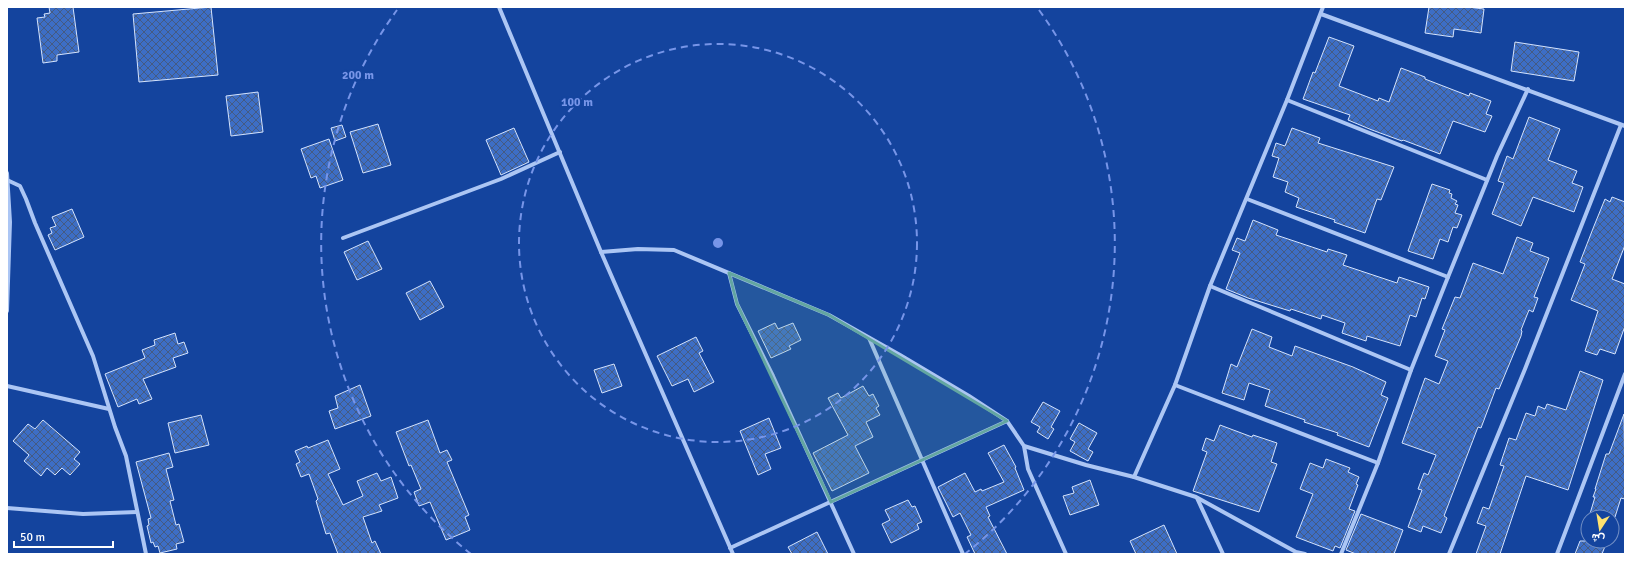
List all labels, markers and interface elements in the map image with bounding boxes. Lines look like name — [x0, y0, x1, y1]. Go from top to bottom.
text: 200 m — [342, 68, 374, 83]
text: 100 m — [561, 95, 593, 110]
centre of rings — [711, 236, 725, 250]
north arrow — [1580, 509, 1620, 549]
scale bar — [14, 523, 113, 549]
text: 50 m — [20, 530, 45, 545]
text: ش — [1590, 531, 1606, 546]

